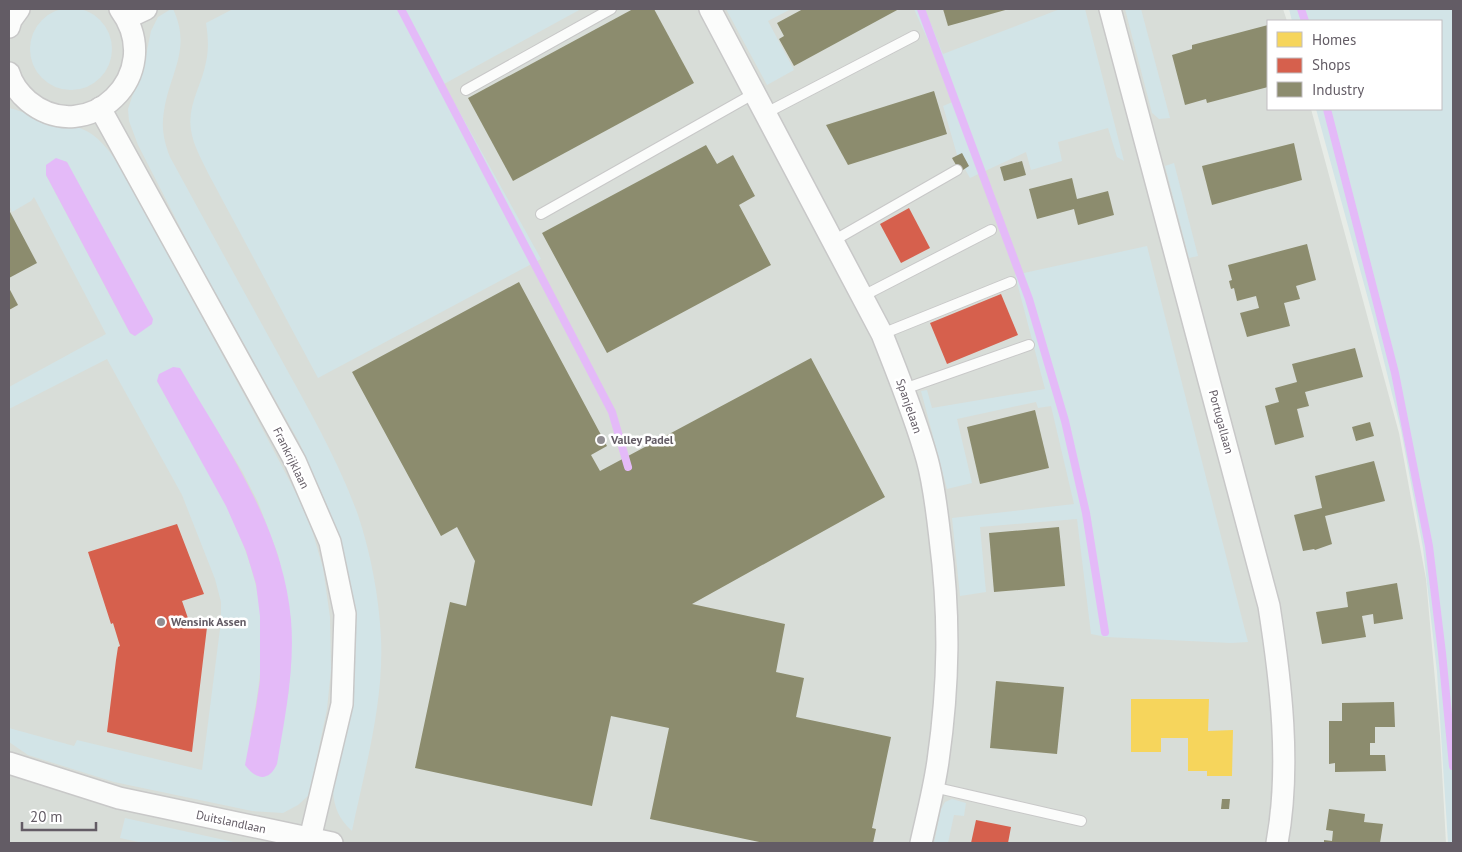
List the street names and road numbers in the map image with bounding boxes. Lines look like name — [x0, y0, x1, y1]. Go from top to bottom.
street label: Spanjelaan — [893, 377, 926, 435]
street label: Portugallaan — [1206, 388, 1237, 455]
street label: Frankrijklaan — [270, 424, 313, 491]
street label: Duitslandlaan — [195, 807, 267, 836]

